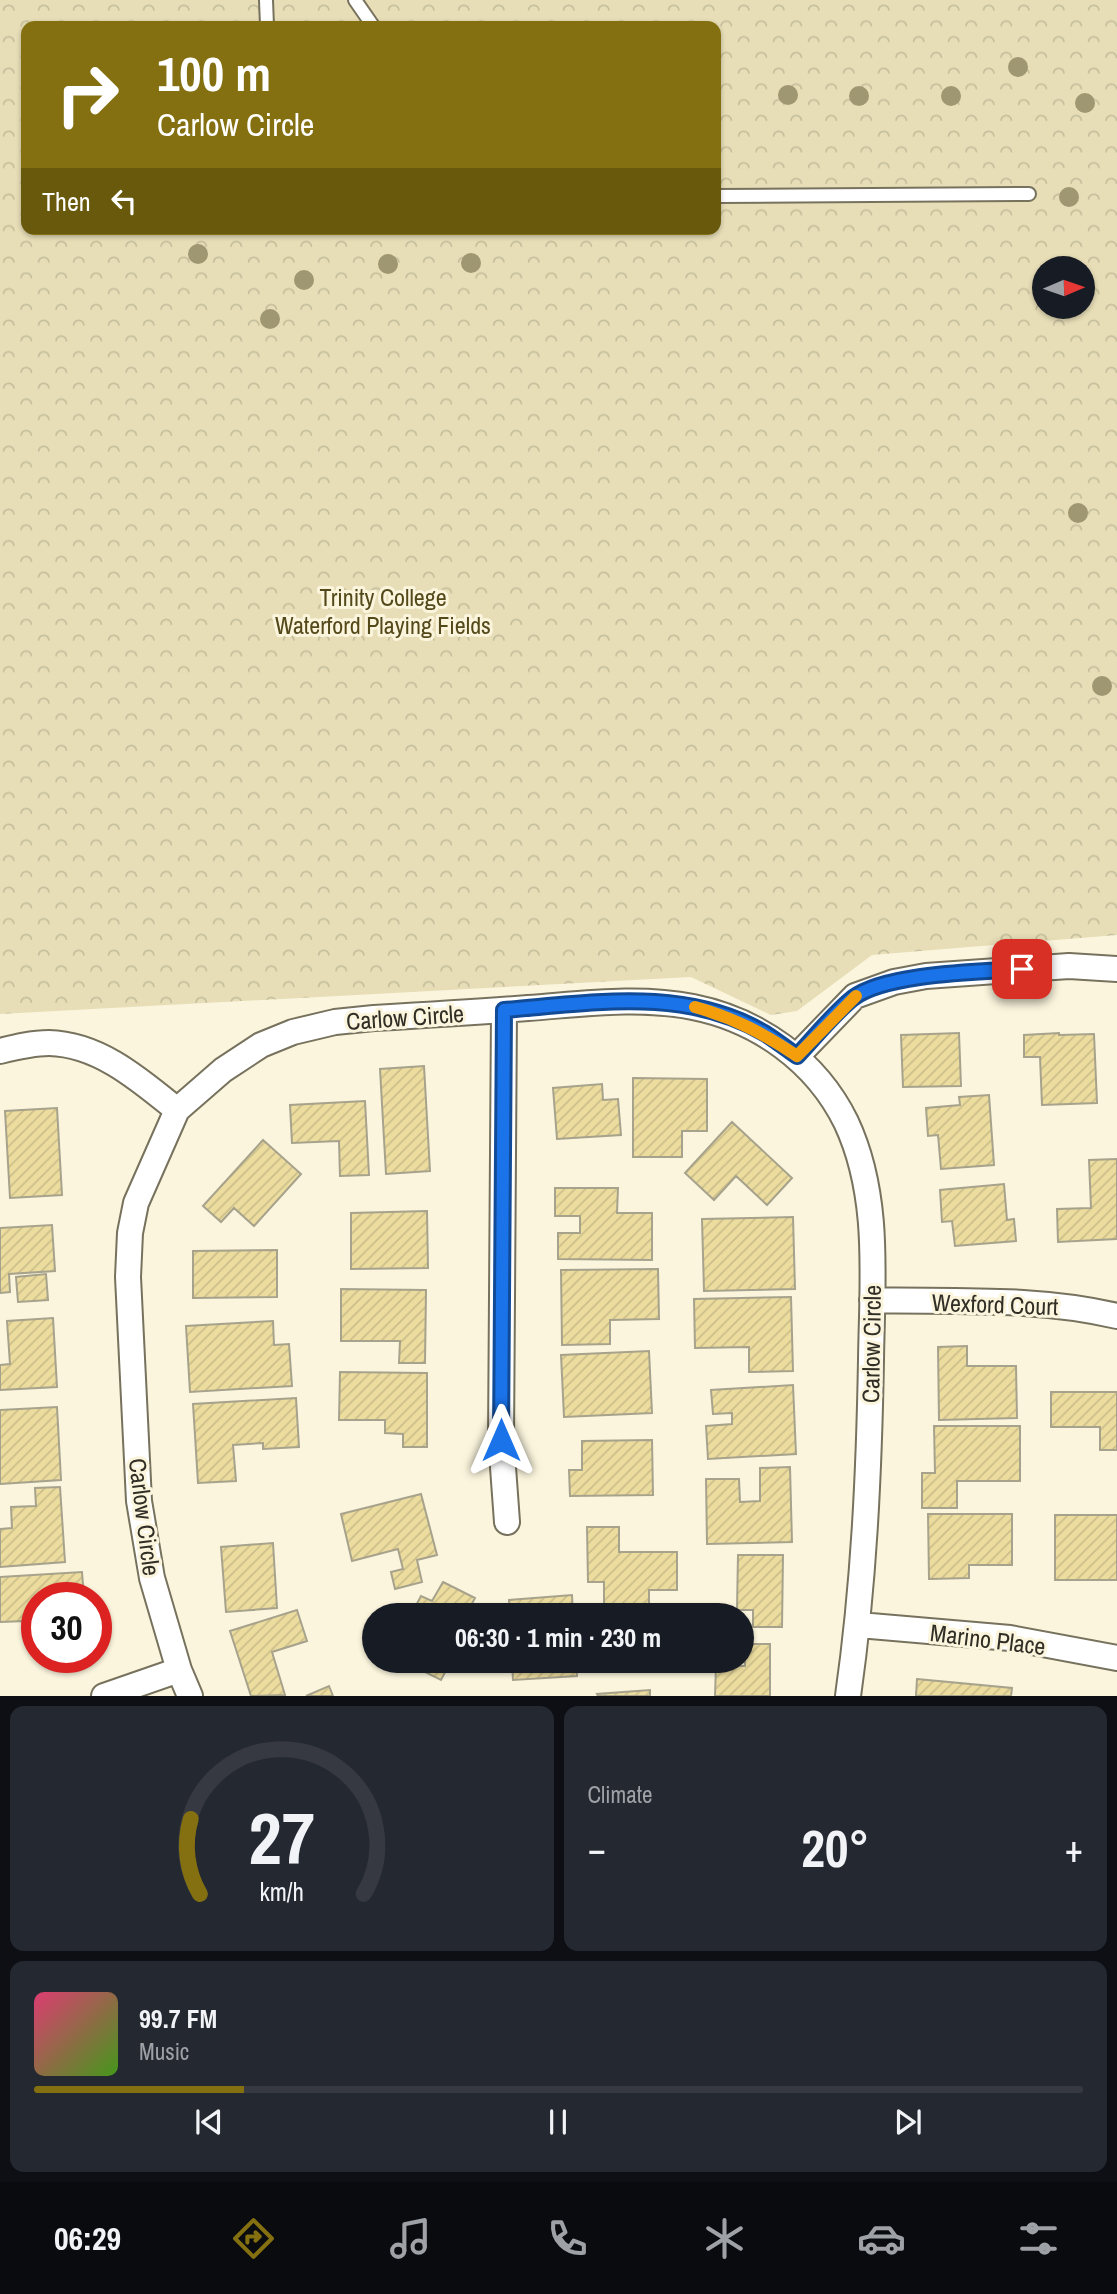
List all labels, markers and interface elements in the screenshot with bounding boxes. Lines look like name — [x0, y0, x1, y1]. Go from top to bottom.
text: 100 m — [157, 40, 271, 106]
icon: right — [42, 49, 133, 140]
text: Carlow Circle — [157, 103, 314, 146]
icon: left — [105, 182, 143, 220]
text: Then — [42, 184, 91, 219]
north arrow — [1032, 256, 1096, 318]
map controls — [1032, 256, 1095, 319]
park label: Trinity College Waterford Playing Fields — [275, 581, 491, 641]
pin — [992, 939, 1052, 999]
icon: arrive — [1003, 950, 1041, 988]
street label: Carlow Circle — [345, 997, 465, 1037]
street label: Carlow Circle — [854, 1285, 888, 1403]
street label: Wexford Court — [931, 1286, 1059, 1322]
position arrow — [464, 1403, 538, 1477]
street label: Carlow Circle — [122, 1456, 168, 1578]
speed limit sign: 30 — [21, 1582, 112, 1673]
street label: Marino Place — [929, 1616, 1047, 1662]
text: 06:30 · 1 min · 230 m — [455, 1620, 661, 1655]
text: Climate — [588, 1779, 652, 1810]
text: 27 — [249, 1790, 315, 1888]
text: 20° — [801, 1813, 869, 1883]
text: − — [588, 1823, 606, 1874]
text: + — [1065, 1823, 1083, 1874]
text: km/h — [260, 1875, 304, 1909]
text: 99.7 FM — [139, 2001, 217, 2036]
text: Music — [139, 2036, 189, 2067]
icon: previous — [190, 2103, 228, 2141]
icon: pause — [539, 2103, 577, 2141]
icon: next — [889, 2103, 927, 2141]
icon: directions — [229, 2214, 278, 2263]
icon: music — [386, 2214, 435, 2263]
icon: phone — [543, 2214, 592, 2263]
icon: climate — [700, 2214, 749, 2263]
icon: car — [857, 2214, 906, 2263]
icon: filters — [1014, 2214, 1063, 2263]
text: 06:29 — [54, 2217, 121, 2260]

